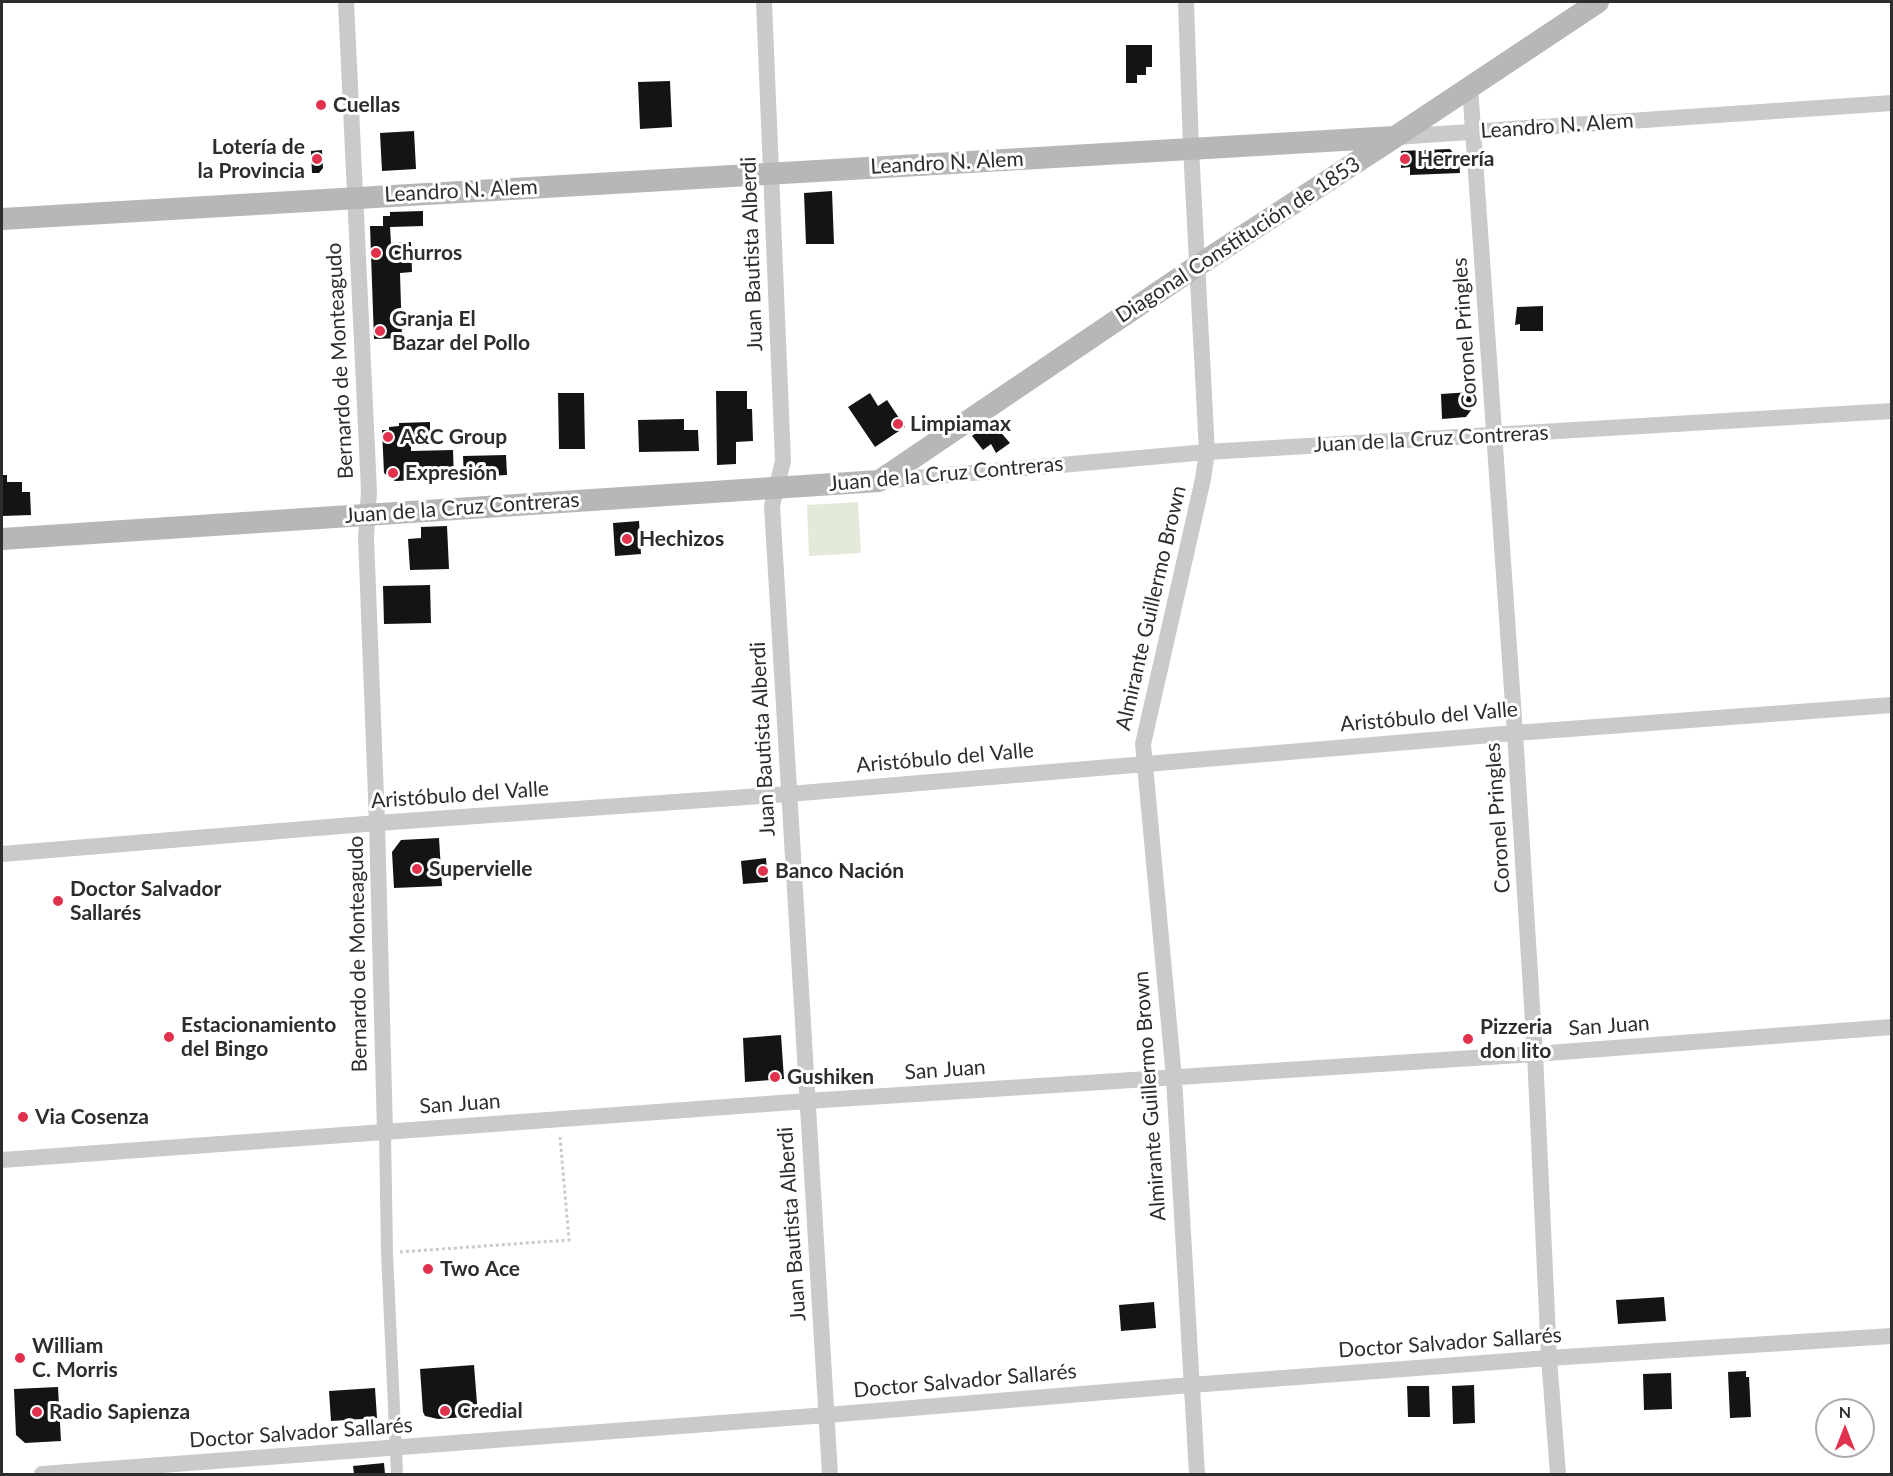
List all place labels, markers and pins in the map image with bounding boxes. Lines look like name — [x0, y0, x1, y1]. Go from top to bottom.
place label: Cuellas — [333, 92, 400, 118]
marker: Cuellas — [314, 98, 328, 112]
place label: Lotería de la Provincia — [198, 134, 305, 184]
place label: Herrería — [1417, 146, 1494, 172]
marker: Lotería de la Provincia — [310, 152, 324, 166]
marker: Herrería — [1398, 152, 1412, 166]
place label: Churros — [388, 240, 462, 266]
marker: Churros — [369, 246, 383, 260]
place label: Granja El Bazar del Pollo — [392, 306, 530, 356]
marker: Granja El Bazar del Pollo — [373, 324, 387, 338]
place label: Limpiamax — [910, 411, 1011, 437]
marker: Limpiamax — [891, 417, 905, 431]
place label: A&C Group — [400, 424, 507, 450]
marker: A&C Group — [381, 430, 395, 444]
place label: Expresión — [405, 460, 497, 486]
marker: Expresión — [386, 466, 400, 480]
place label: Hechizos — [639, 526, 724, 552]
marker: Hechizos — [620, 532, 634, 546]
place label: Supervielle — [429, 856, 532, 882]
place label: Banco Nación — [775, 858, 904, 884]
marker: Supervielle — [410, 862, 424, 876]
marker: Banco Nación — [756, 864, 770, 878]
place label: Doctor Salvador Sallarés — [70, 876, 221, 926]
marker: Doctor Salvador Sallarés — [51, 894, 65, 908]
place label: Estacionamiento del Bingo — [181, 1012, 336, 1062]
place label: Pizzeria don lito — [1480, 1014, 1552, 1064]
marker: Estacionamiento del Bingo — [162, 1030, 176, 1044]
marker: Pizzeria don lito — [1461, 1032, 1475, 1046]
place label: Gushiken — [787, 1064, 874, 1090]
marker: Gushiken — [768, 1070, 782, 1084]
place label: Via Cosenza — [35, 1104, 149, 1130]
marker: Via Cosenza — [16, 1110, 30, 1124]
place label: Two Ace — [440, 1256, 520, 1282]
marker: Two Ace — [421, 1262, 435, 1276]
place label: William C. Morris — [32, 1333, 118, 1383]
marker: William C. Morris — [13, 1351, 27, 1365]
place label: Credial — [457, 1398, 523, 1424]
place label: Radio Sapienza — [49, 1399, 190, 1425]
marker: Credial — [438, 1404, 452, 1418]
marker: Radio Sapienza — [30, 1405, 44, 1419]

